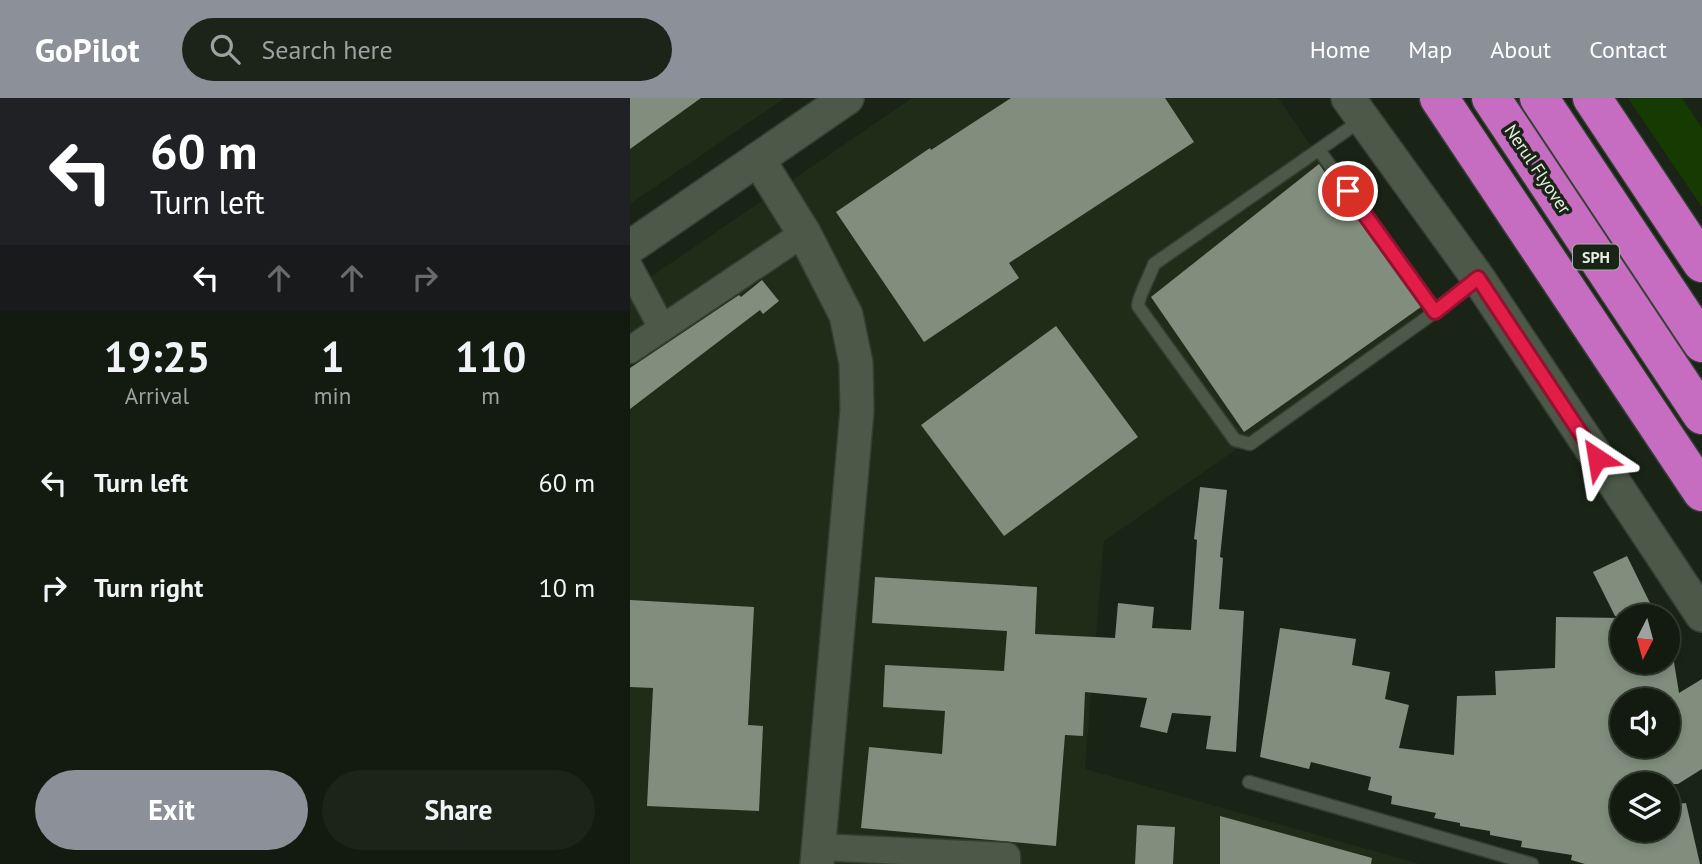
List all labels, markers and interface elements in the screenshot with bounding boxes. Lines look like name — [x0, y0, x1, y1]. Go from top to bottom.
search box — [182, 18, 672, 81]
text: GoPilot — [35, 28, 140, 71]
icon: search — [206, 30, 244, 68]
text: Search here — [262, 33, 393, 66]
text: Home — [1310, 34, 1370, 65]
text: Map — [1408, 34, 1452, 65]
text: About — [1490, 34, 1551, 65]
text: Contact — [1589, 34, 1667, 65]
text: 60 m — [150, 119, 257, 183]
street label: Nerul Flyover — [1500, 120, 1576, 218]
icon: left — [35, 126, 126, 217]
pin — [1318, 161, 1378, 221]
icon: arrive — [1329, 172, 1367, 210]
text: Turn left — [150, 181, 265, 223]
road number: SPH — [1573, 244, 1619, 270]
icon: left — [187, 259, 225, 297]
icon: ahead — [260, 259, 298, 297]
icon: ahead — [333, 259, 371, 297]
icon: right — [406, 259, 444, 297]
text: 19:25 — [104, 329, 210, 384]
text: 1 — [321, 329, 344, 384]
text: 110 — [455, 329, 526, 384]
text: Arrival — [125, 381, 189, 410]
text: min — [314, 381, 351, 410]
text: m — [481, 381, 500, 410]
position arrow — [1560, 421, 1634, 495]
icon: left — [35, 464, 73, 502]
text: Turn left — [94, 466, 188, 499]
text: 60 m — [539, 466, 595, 499]
icon: right — [35, 569, 73, 607]
text: Turn right — [94, 571, 203, 604]
text: 10 m — [539, 571, 595, 604]
north arrow — [1610, 604, 1680, 674]
map controls — [1610, 604, 1680, 842]
button: sound — [1610, 688, 1680, 758]
button: Exit — [35, 770, 308, 850]
button: Share — [322, 770, 595, 850]
button: layers — [1610, 772, 1680, 842]

